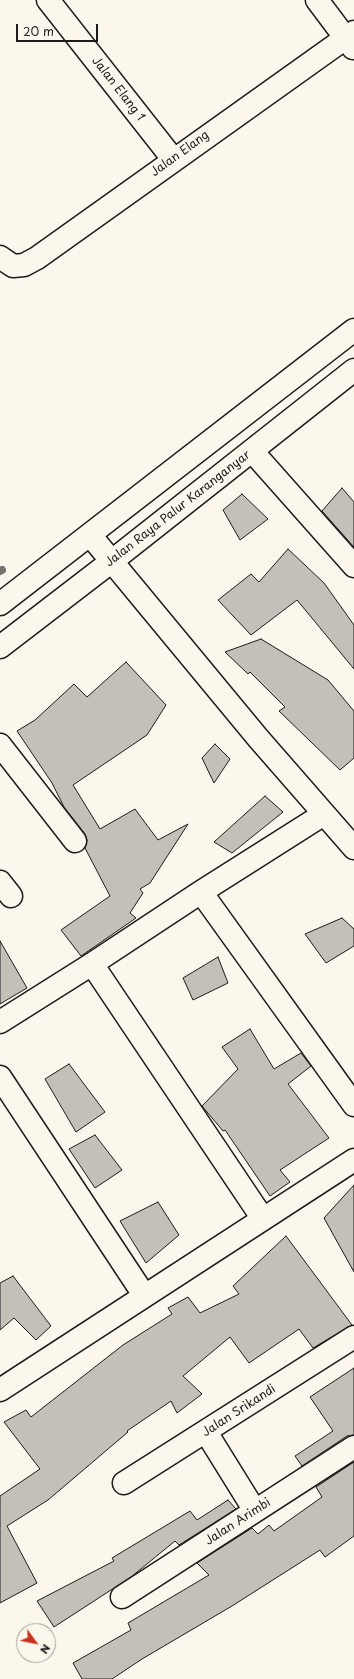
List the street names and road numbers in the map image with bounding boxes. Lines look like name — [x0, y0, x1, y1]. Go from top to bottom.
street label: Jalan Elang 1 — [88, 54, 148, 124]
street label: Jalan Elang — [148, 128, 212, 180]
street label: Jalan Raya Palur Karanganyar — [103, 448, 253, 570]
street label: Jalan Srikandi — [199, 1382, 279, 1440]
street label: Jalan Arimbi — [202, 1495, 274, 1549]

